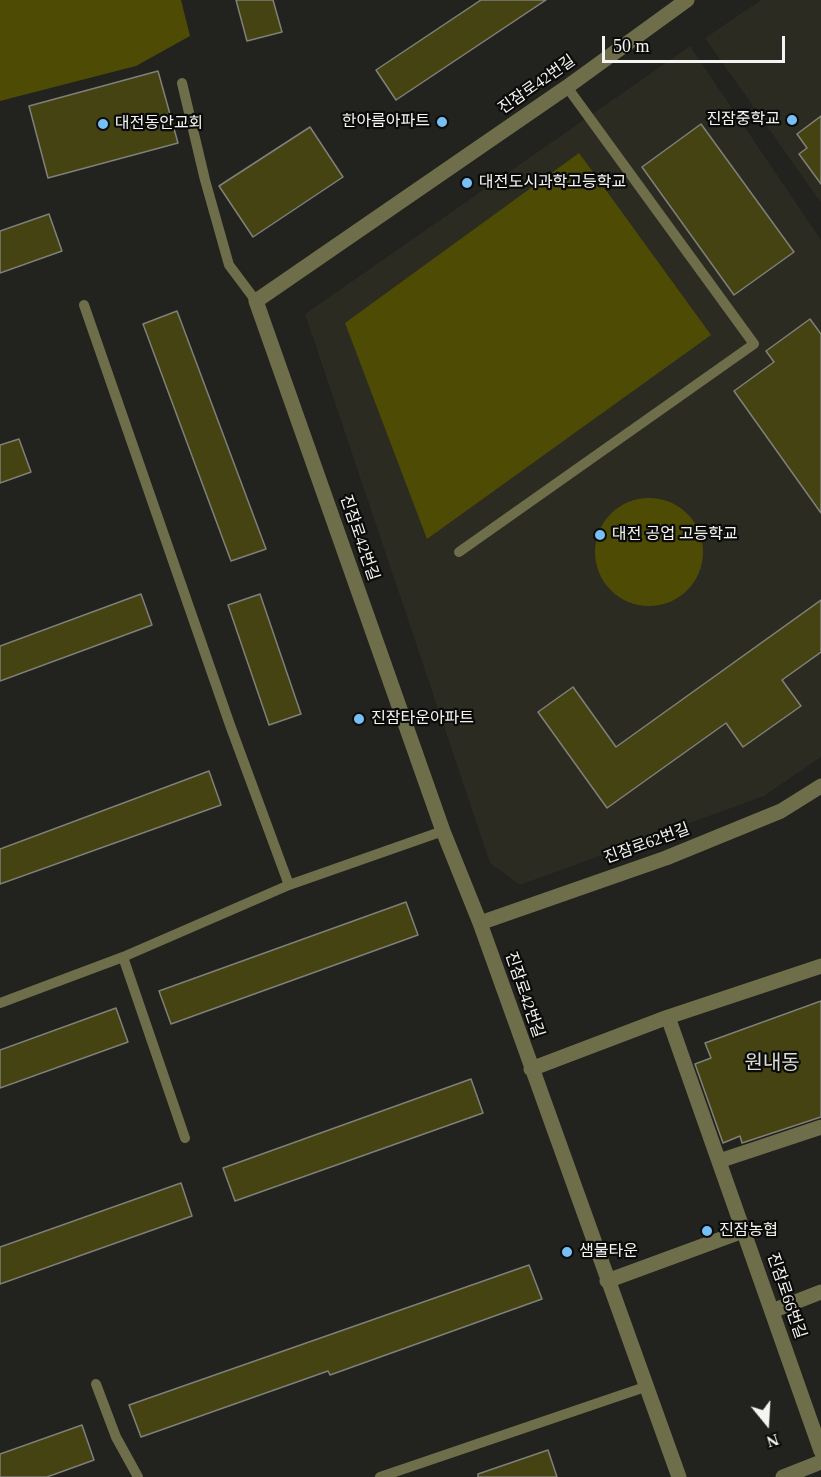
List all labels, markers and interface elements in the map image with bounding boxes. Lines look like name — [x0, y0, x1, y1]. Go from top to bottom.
scale bar — [605, 24, 788, 62]
text: 50 m — [613, 36, 650, 56]
street label: 진잠로42번길 — [495, 51, 579, 119]
place label: 진잠중학교 — [706, 110, 780, 130]
place label: 한아름아파트 — [342, 112, 430, 132]
marker: 진잠중학교 — [785, 113, 799, 127]
place label: 대전동안교회 — [115, 114, 203, 134]
marker: 한아름아파트 — [435, 115, 449, 129]
marker: 대전동안교회 — [96, 117, 110, 131]
place label: 대전도시과학고등학교 — [479, 173, 626, 193]
marker: 대전도시과학고등학교 — [460, 176, 474, 190]
street label: 진잠로42번길 — [335, 493, 383, 583]
place label: 대전 공업 고등학교 — [612, 525, 738, 545]
marker: 대전 공업 고등학교 — [593, 528, 607, 542]
place label: 진잠타운아파트 — [371, 709, 474, 729]
marker: 진잠타운아파트 — [352, 712, 366, 726]
street label: 진잠로62번길 — [602, 820, 692, 868]
street label: 진잠로42번길 — [500, 950, 548, 1040]
district label: 원내동 — [744, 1052, 800, 1076]
place label: 진잠농협 — [719, 1221, 778, 1241]
marker: 진잠농협 — [700, 1224, 714, 1238]
place label: 샘물타운 — [579, 1242, 638, 1262]
marker: 샘물타운 — [560, 1245, 574, 1259]
street label: 진잠로66번길 — [762, 1251, 810, 1341]
north arrow — [737, 1393, 797, 1453]
text: N — [765, 1431, 781, 1450]

